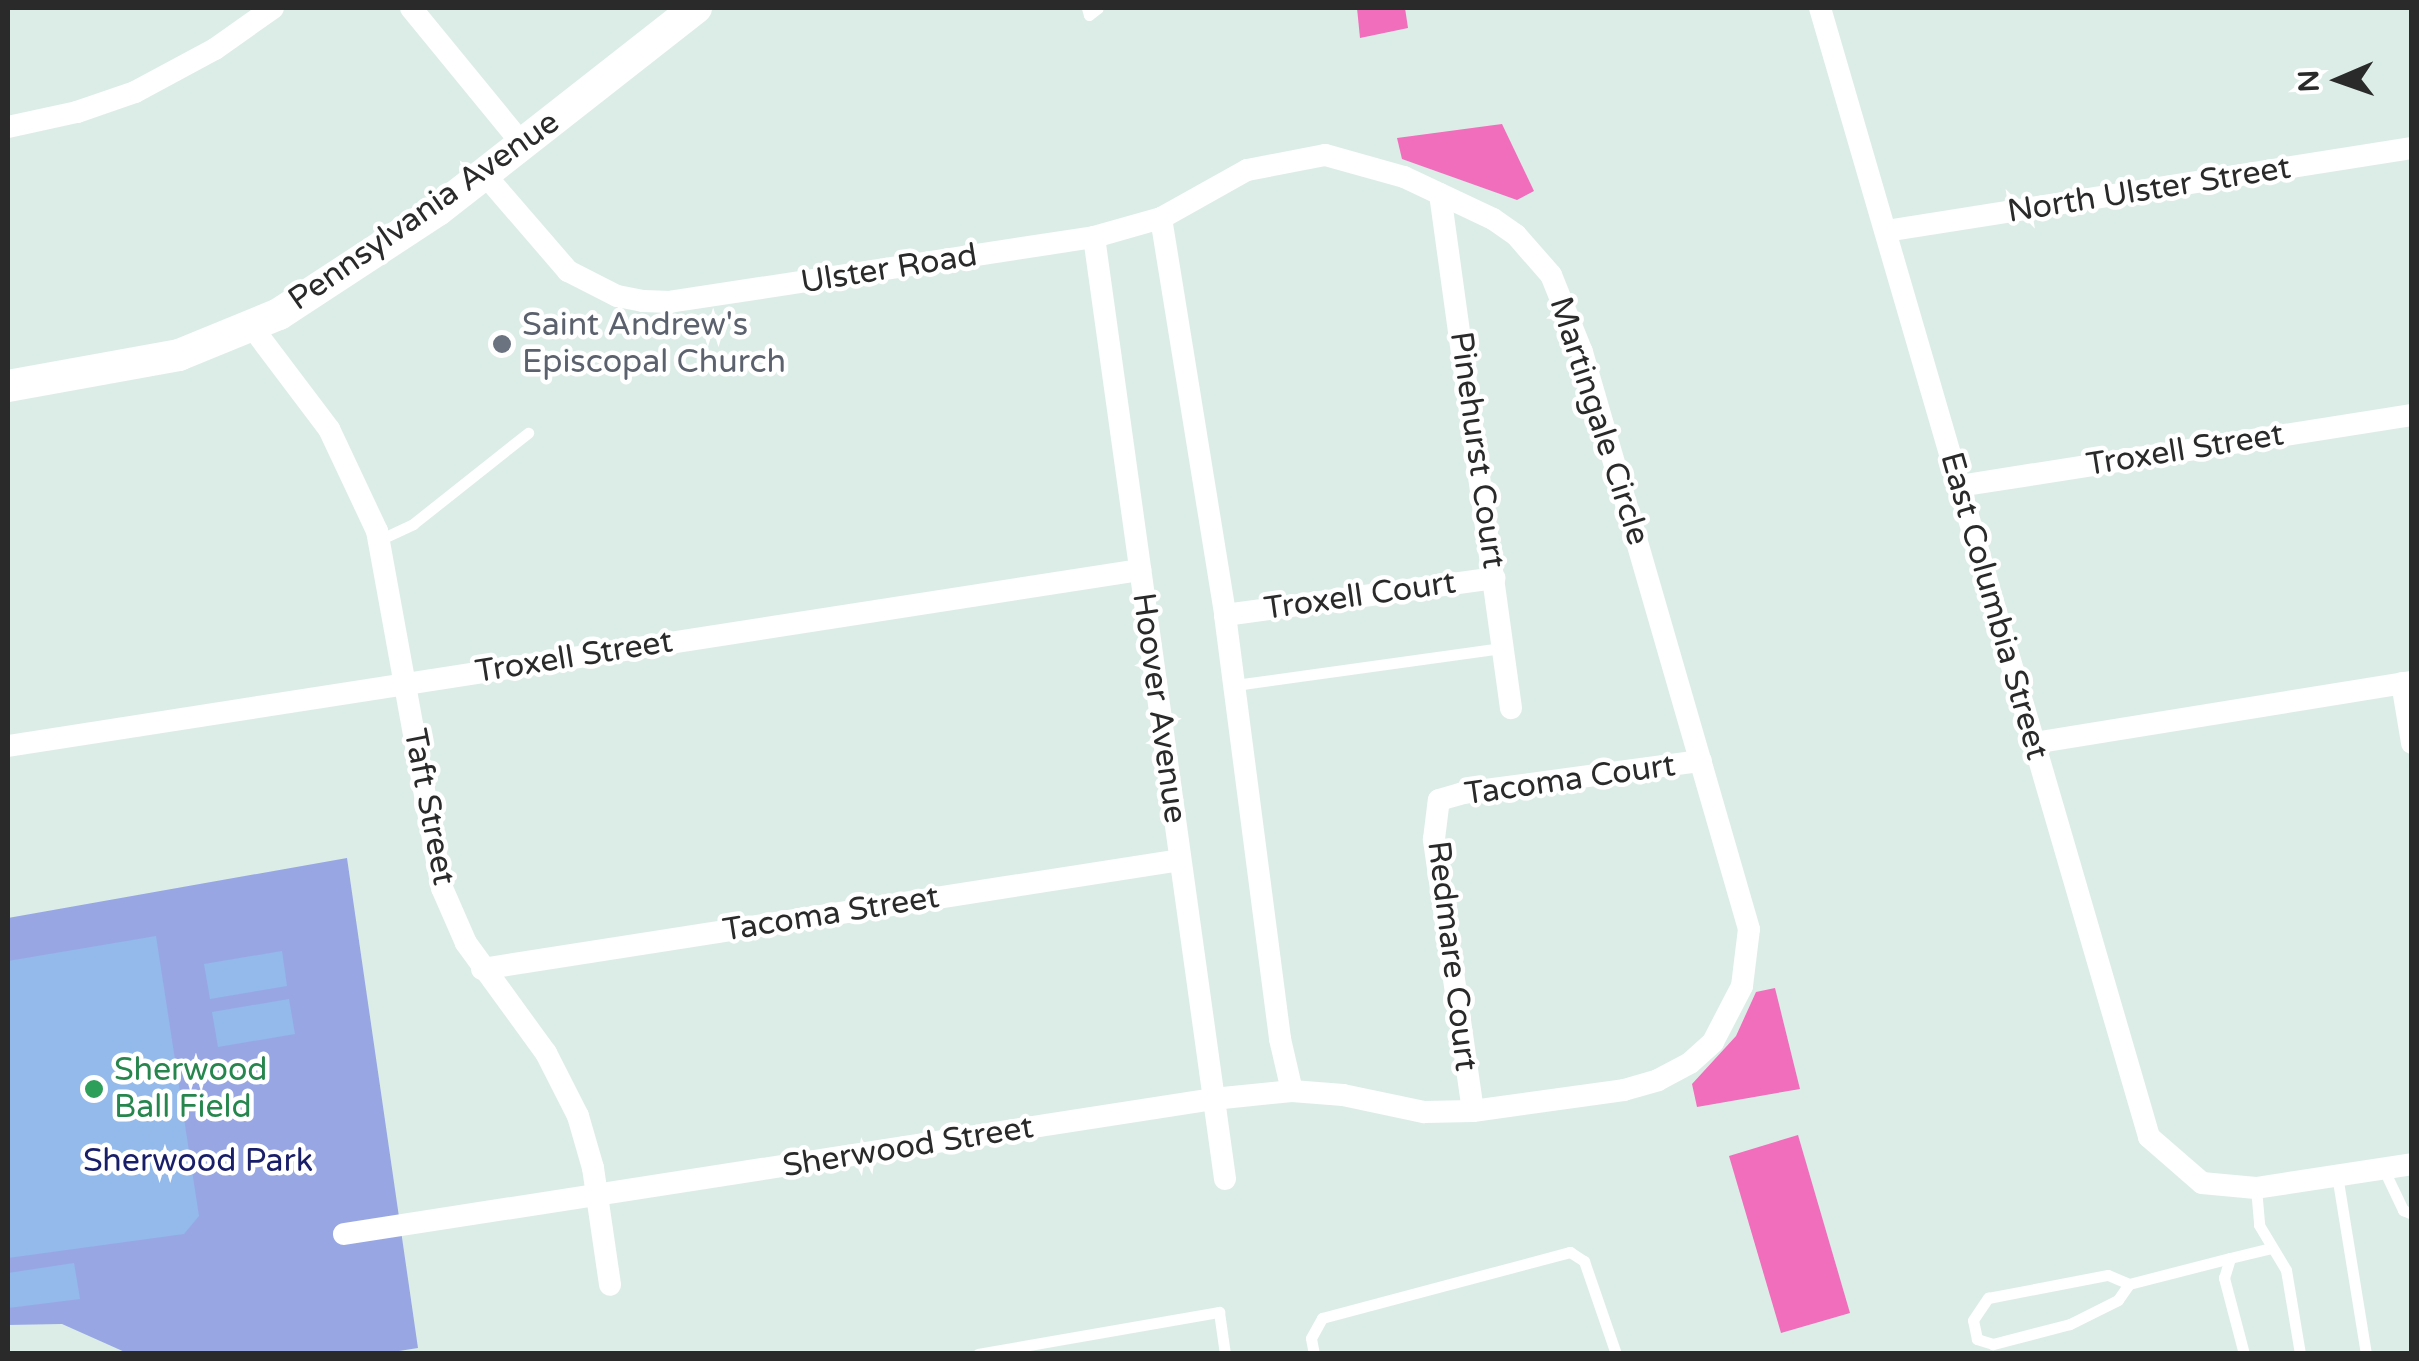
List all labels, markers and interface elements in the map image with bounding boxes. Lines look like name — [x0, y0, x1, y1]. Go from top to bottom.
north arrow — [2289, 30, 2389, 130]
text: N — [2292, 69, 2326, 93]
street label: Pennsylvania Avenue — [281, 103, 567, 319]
street label: North Ulster Street — [2005, 149, 2293, 231]
street label: Ulster Road — [798, 236, 980, 302]
street label: Martingale Circle — [1541, 292, 1657, 550]
place label: Saint Andrew's Episcopal Church — [522, 307, 786, 382]
street label: Pinehurst Court — [1441, 329, 1513, 571]
marker: Saint Andrew's Episcopal Church — [491, 333, 513, 355]
street label: Troxell Street — [2084, 415, 2286, 485]
street label: East Columbia Street — [1932, 448, 2056, 764]
street label: Troxell Court — [1262, 564, 1458, 628]
street label: Hoover Avenue — [1124, 590, 1194, 826]
street label: Troxell Street — [473, 622, 675, 692]
street label: Taft Street — [395, 726, 463, 888]
street label: Tacoma Court — [1462, 746, 1678, 814]
street label: Redmare Court — [1419, 839, 1485, 1073]
street label: Tacoma Street — [720, 878, 942, 950]
place label: Sherwood Ball Field — [114, 1052, 268, 1127]
marker: Sherwood Ball Field — [83, 1078, 105, 1100]
street label: Sherwood Street — [780, 1108, 1036, 1186]
park label: Sherwood Park — [83, 1142, 313, 1180]

